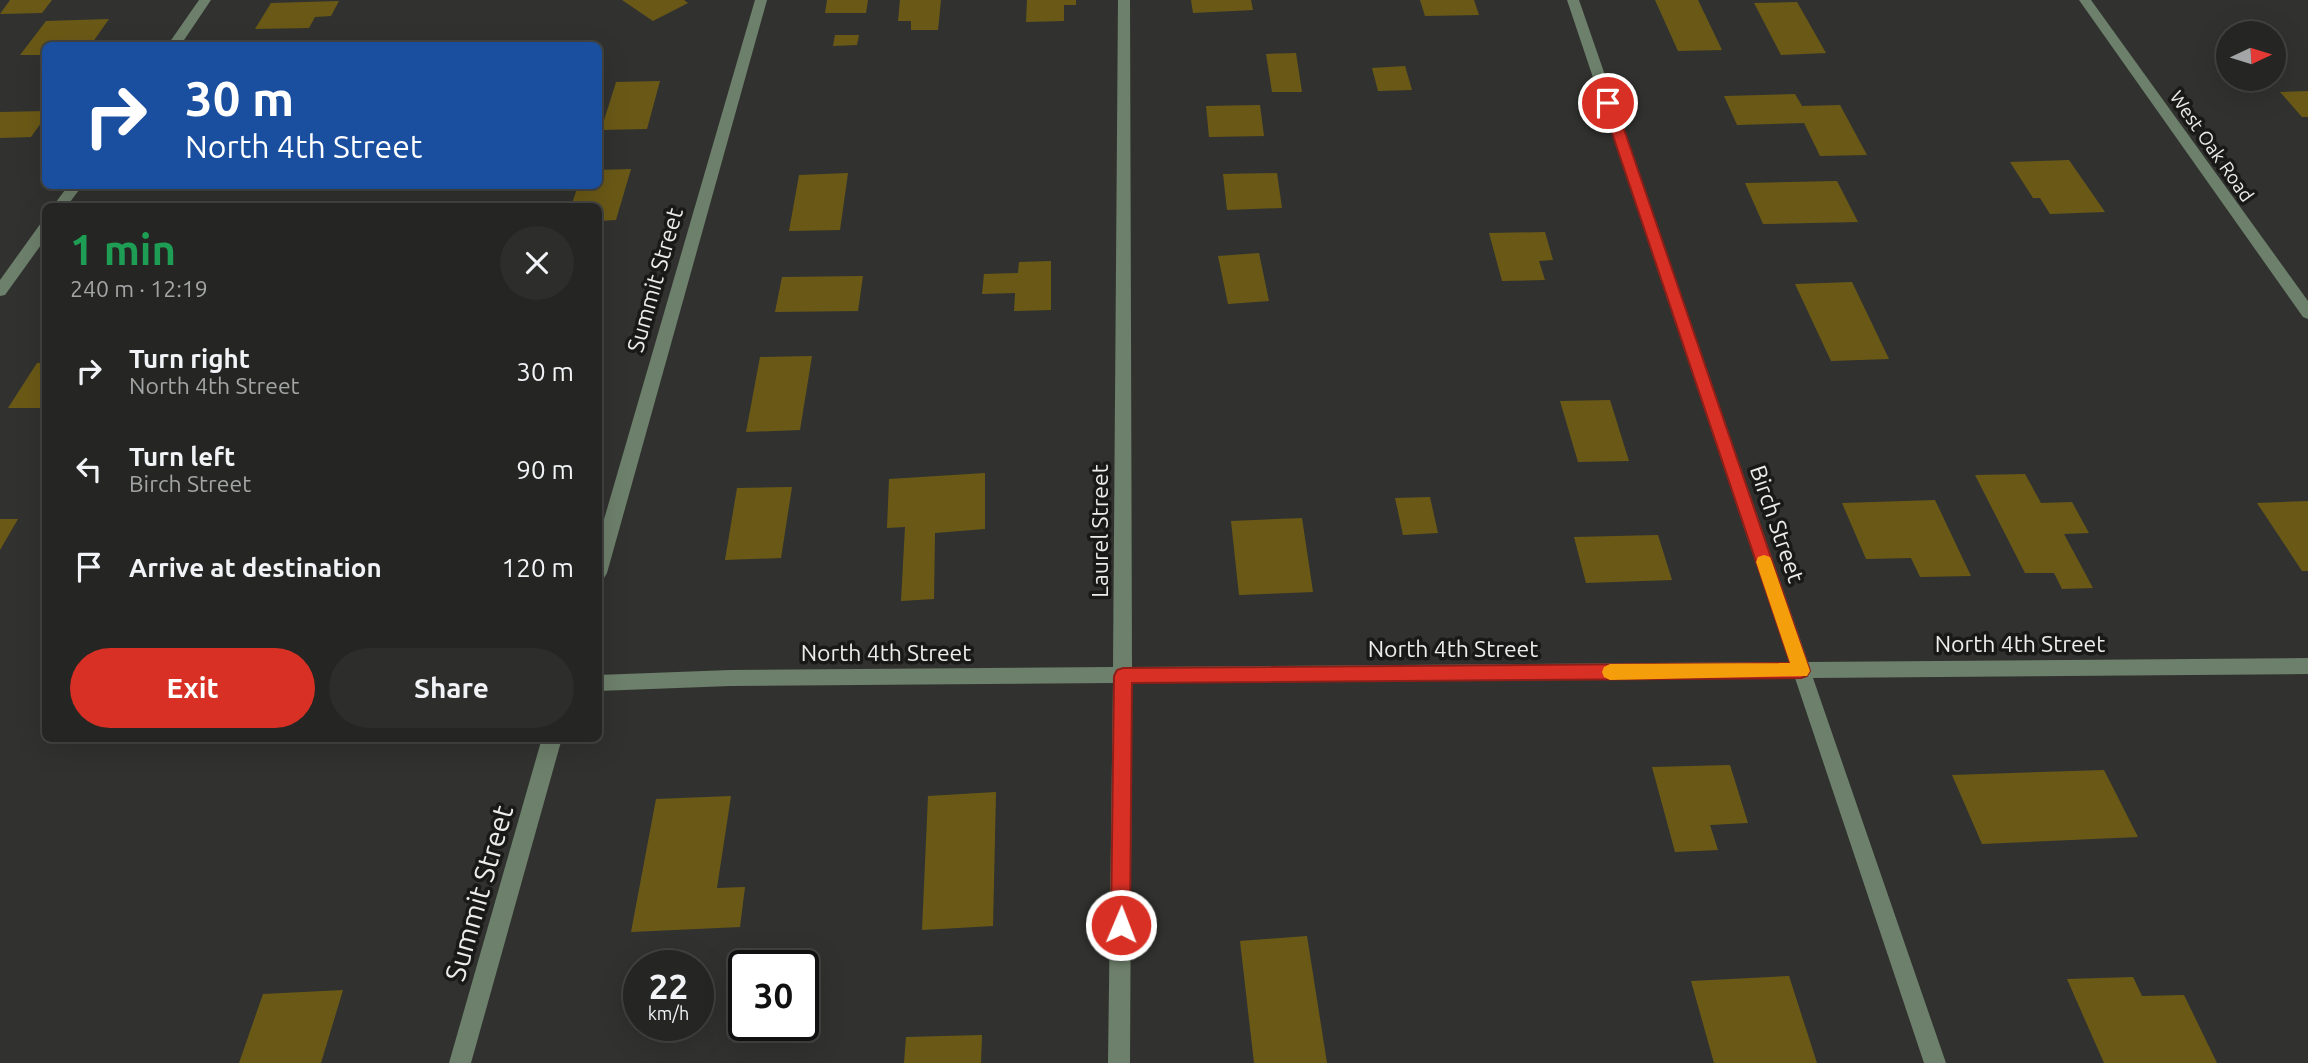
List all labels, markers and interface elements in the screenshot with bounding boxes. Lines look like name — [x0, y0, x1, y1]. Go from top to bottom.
north arrow — [2216, 21, 2286, 91]
map controls — [2216, 21, 2286, 91]
icon: right — [70, 70, 161, 161]
text: 30 m — [185, 70, 294, 125]
pin — [1578, 73, 1638, 133]
icon: arrive — [1589, 84, 1627, 122]
street label: West Oak Road — [2166, 86, 2258, 206]
text: North 4th Street — [185, 128, 422, 164]
street label: Summit Street — [622, 205, 687, 355]
text: 1 min — [70, 226, 176, 273]
button: close — [500, 226, 574, 300]
text: 240 m · 12:19 — [70, 276, 208, 301]
text: Turn right — [129, 344, 250, 373]
icon: right — [70, 352, 108, 390]
text: 30 m — [516, 357, 574, 386]
text: North 4th Street — [129, 373, 300, 398]
text: Turn left — [129, 442, 235, 471]
icon: left — [70, 450, 108, 488]
text: 90 m — [516, 455, 574, 484]
street label: Birch Street — [1746, 462, 1809, 586]
street label: Laurel Street — [1087, 464, 1112, 598]
text: Birch Street — [129, 471, 251, 496]
icon: arrive — [70, 548, 108, 586]
text: Arrive at destination — [129, 553, 382, 582]
text: 120 m — [502, 553, 574, 582]
street label: North 4th Street — [1935, 631, 2105, 656]
street label: North 4th Street — [1368, 636, 1538, 661]
street label: North 4th Street — [801, 640, 971, 665]
button: Exit — [70, 648, 315, 728]
button: Share — [329, 648, 574, 728]
street label: Summit Street — [439, 801, 518, 984]
position arrow — [1084, 888, 1158, 962]
speed limit sign: 30 — [728, 950, 819, 1041]
text: 22 — [649, 966, 688, 1006]
text: km/h — [648, 1003, 689, 1023]

